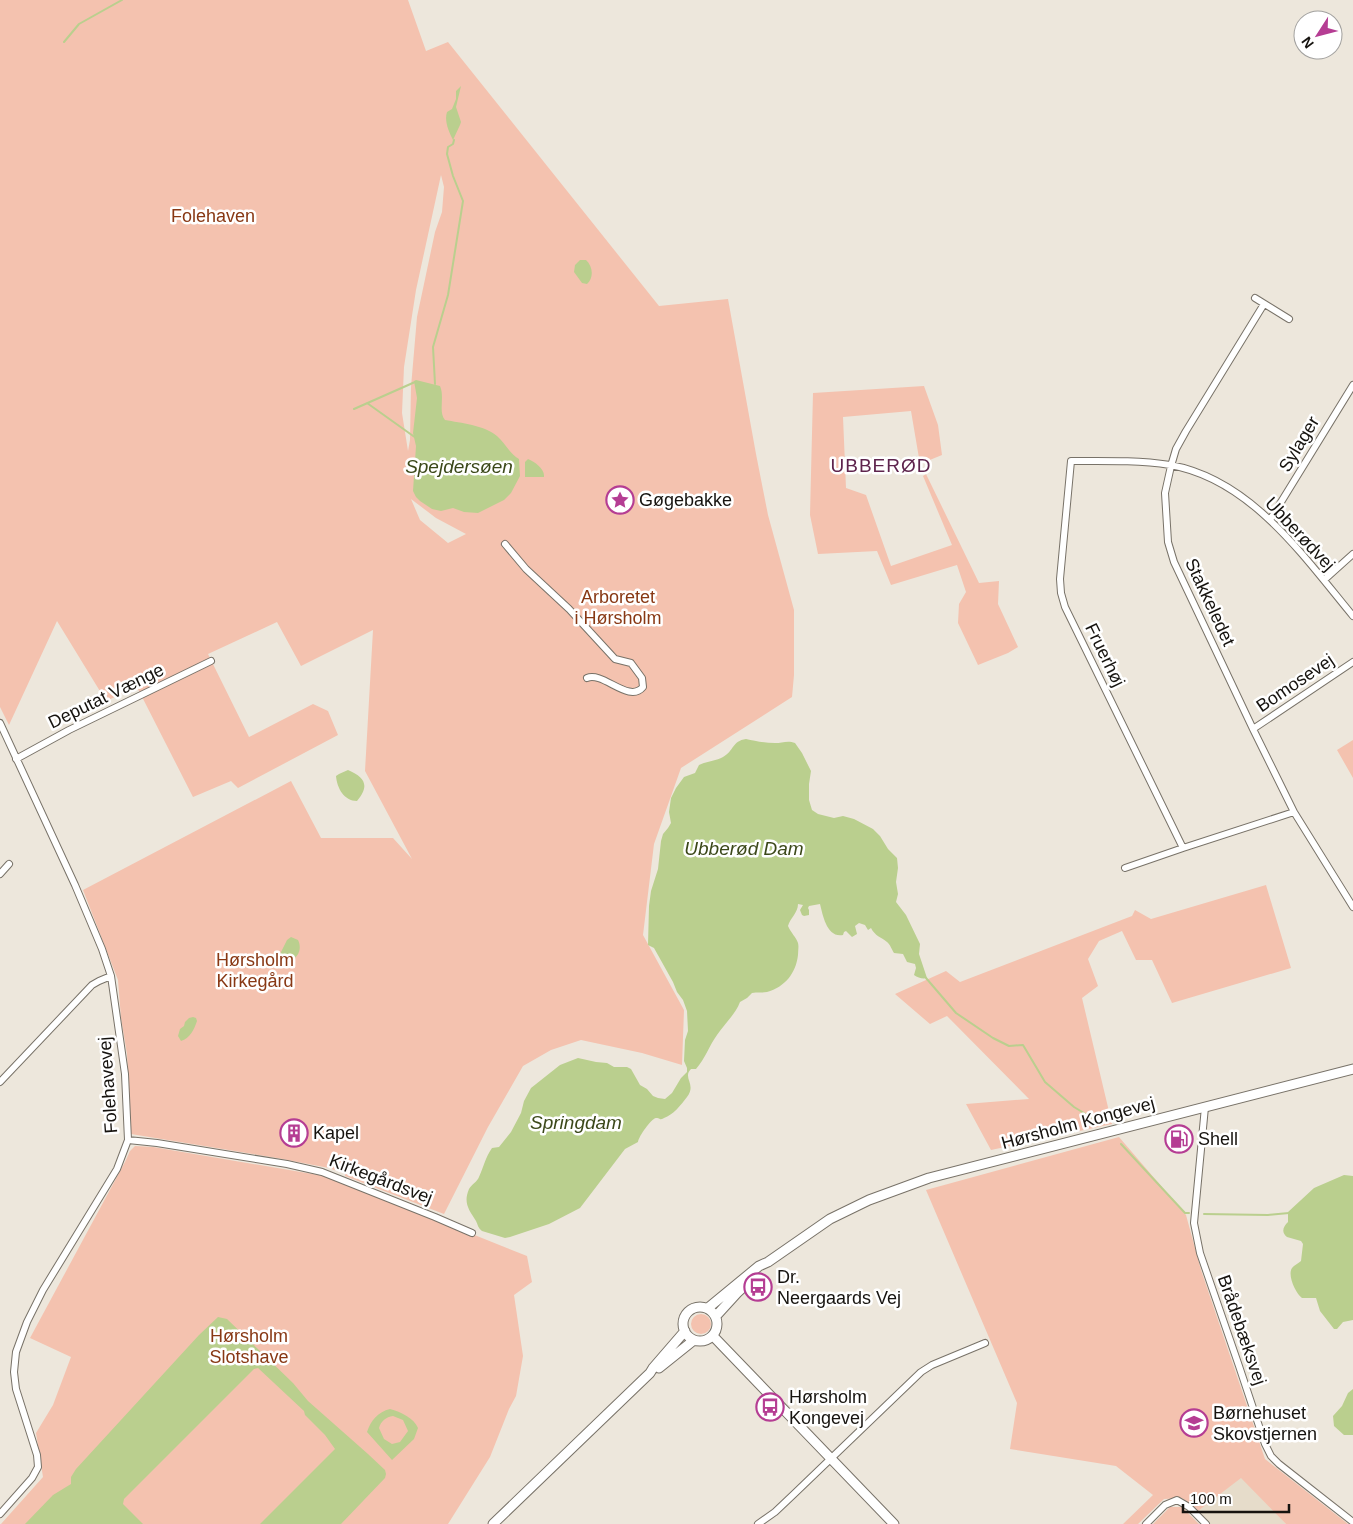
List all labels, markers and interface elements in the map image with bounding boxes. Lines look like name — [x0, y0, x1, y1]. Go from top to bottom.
north arrow — [1293, 10, 1343, 60]
text: N — [1298, 34, 1317, 51]
park label: Folehaven — [171, 206, 255, 226]
street label: Sylager — [1275, 413, 1323, 475]
district label: UBBERØD — [831, 455, 931, 476]
water label: Spejdersøen — [405, 456, 513, 477]
place icon: Gøgebakke — [605, 485, 635, 515]
place label: Gøgebakke — [639, 490, 732, 510]
street label: Ubberødvej — [1261, 493, 1339, 575]
street label: Stakkeledet — [1181, 555, 1239, 649]
park label: Arboretet i Hørsholm — [574, 587, 662, 628]
street label: Fruerhøj — [1081, 620, 1129, 690]
street label: Bomosevej — [1252, 650, 1338, 716]
street label: Deputat Vænge — [45, 659, 167, 733]
water label: Ubberød Dam — [684, 838, 804, 859]
park label: Hørsholm Kirkegård — [216, 950, 294, 991]
street label: Folehavevej — [95, 1036, 121, 1134]
street label: Hørsholm Kongevej — [999, 1093, 1157, 1153]
water label: Springdam — [530, 1112, 622, 1133]
building icon: Kapel — [279, 1118, 309, 1148]
place label: Kapel — [313, 1123, 359, 1143]
fuel station icon: Shell — [1164, 1124, 1194, 1154]
place label: Shell — [1198, 1129, 1238, 1149]
street label: Kirkegårdsvej — [327, 1150, 435, 1208]
place label: Dr. Neergaards Vej — [777, 1267, 901, 1308]
bus stop icon: Dr. Neergaards Vej — [743, 1272, 773, 1302]
street label: Brådebæksvej — [1214, 1272, 1270, 1388]
park label: Hørsholm Slotshave — [209, 1326, 289, 1367]
place label: Hørsholm Kongevej — [789, 1387, 867, 1428]
bus stop icon: Hørsholm Kongevej — [755, 1392, 785, 1422]
place label: Børnehuset Skovstjernen — [1213, 1403, 1317, 1444]
school or university icon: Børnehuset Skovstjernen — [1179, 1408, 1209, 1438]
scale bar — [1183, 1482, 1289, 1514]
text: 100 m — [1190, 1490, 1232, 1507]

